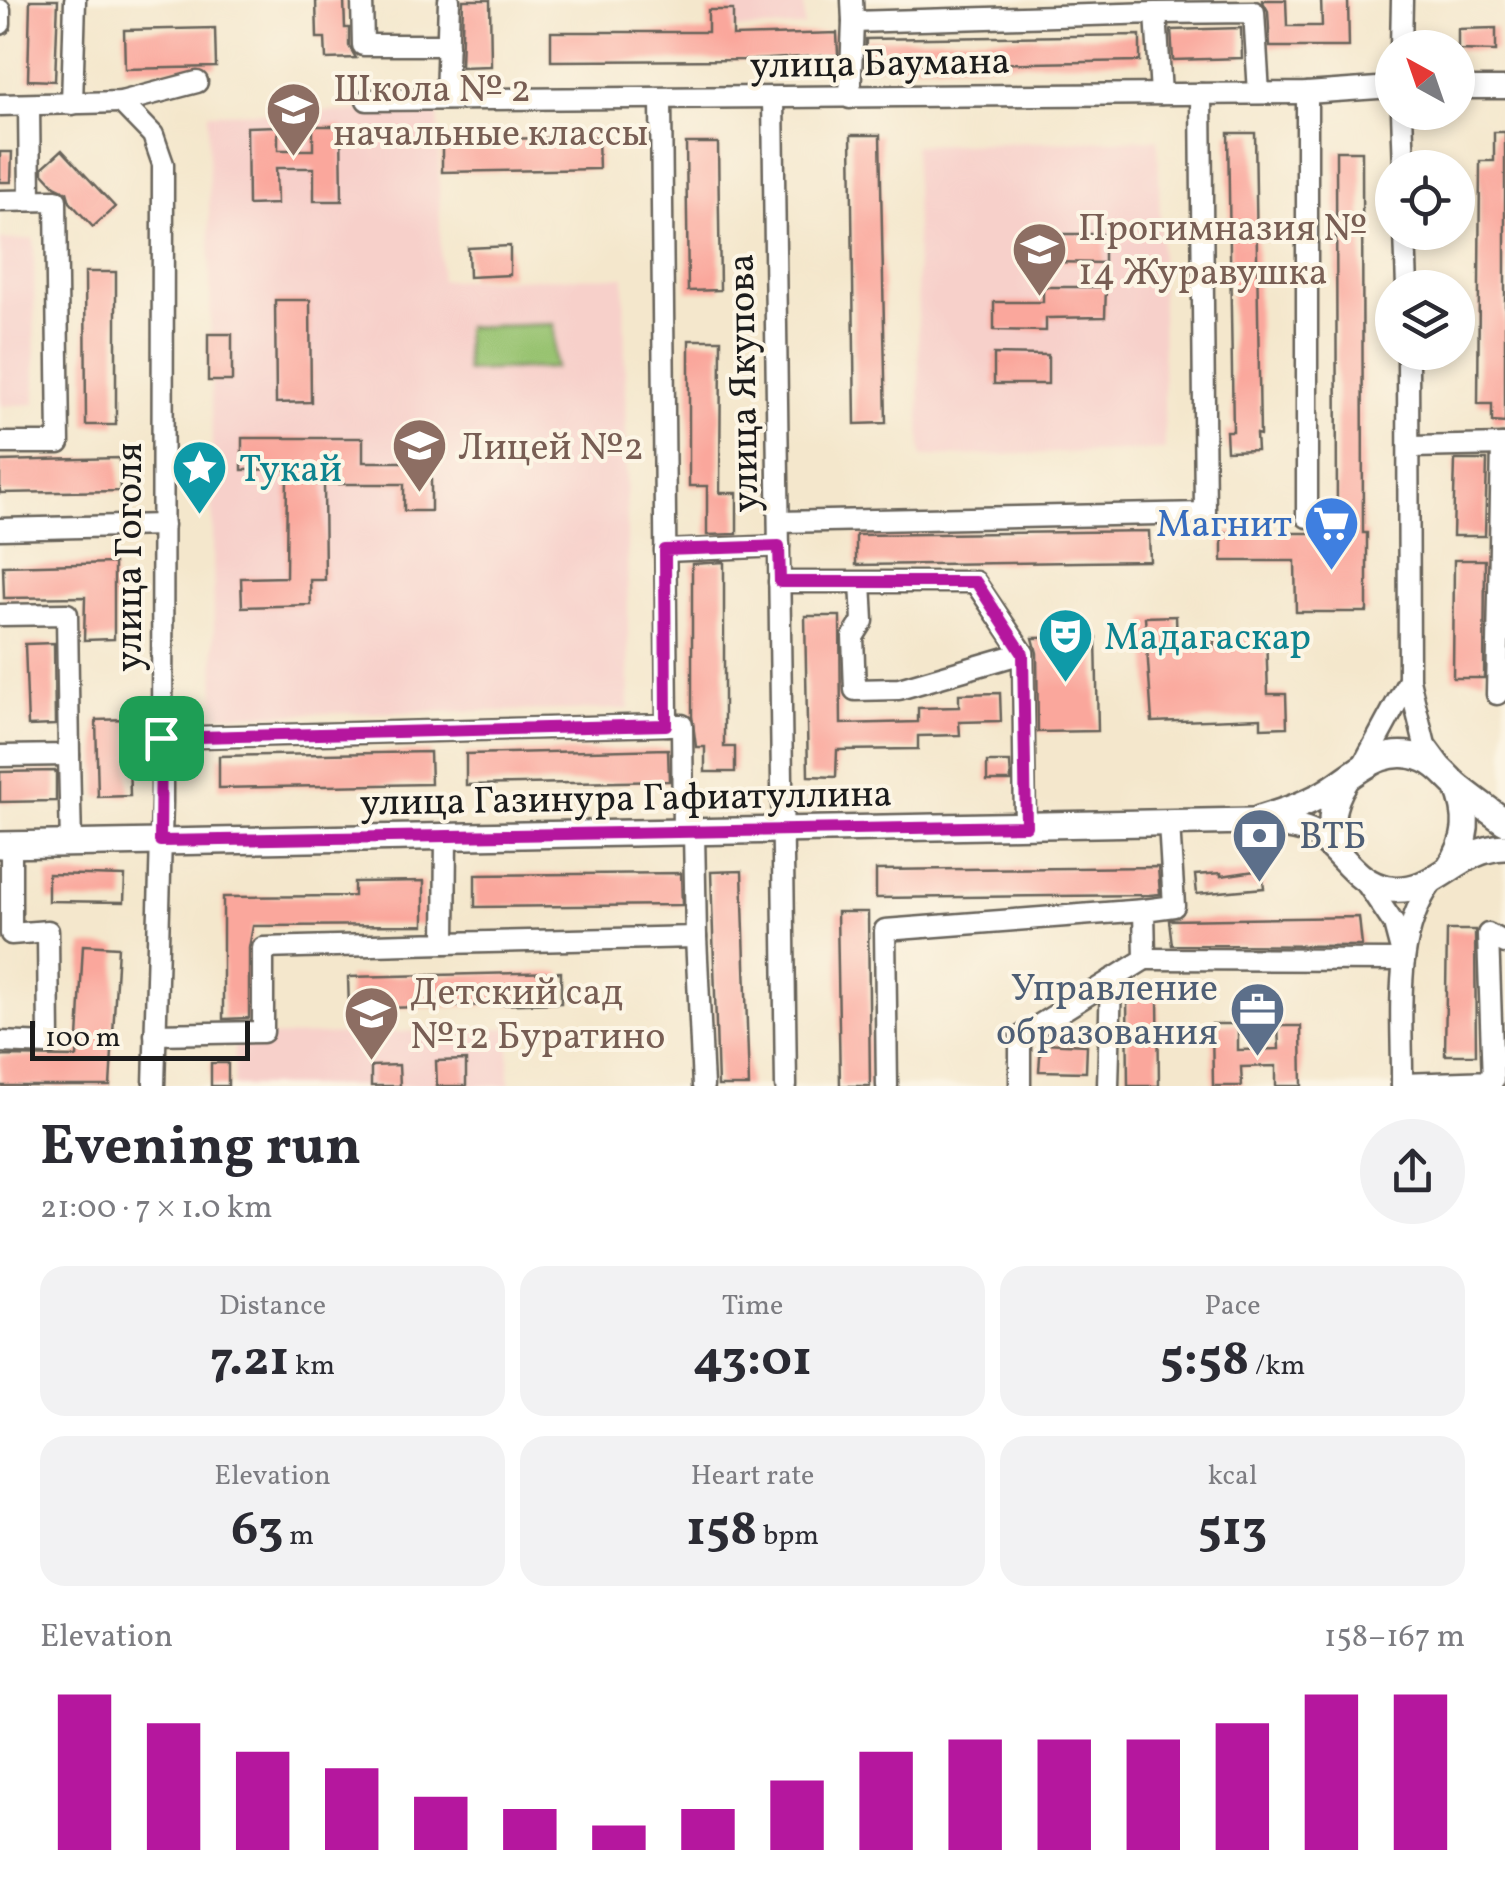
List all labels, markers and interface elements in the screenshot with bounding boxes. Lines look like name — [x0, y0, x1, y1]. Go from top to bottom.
north arrow — [1375, 30, 1475, 130]
map controls — [1375, 30, 1475, 370]
street label: улица Баумана — [749, 37, 1011, 94]
place label: Школа № 2 начальные классы — [333, 65, 648, 162]
school or university icon: Школа № 2 начальные классы — [264, 80, 324, 159]
button: locate — [1375, 150, 1475, 250]
place label: Прогимназия № 14 Журавушка — [1078, 204, 1367, 301]
school or university icon: Прогимназия № 14 Журавушка — [1009, 219, 1069, 298]
street label: улица Якупова — [717, 253, 774, 513]
button: layers — [1375, 270, 1475, 370]
school or university icon: Лицей №2 — [389, 416, 449, 495]
place label: Лицей №2 — [458, 423, 644, 476]
place icon: Тукай — [170, 438, 230, 517]
street label: улица Гоголя — [105, 442, 158, 672]
place label: Тукай — [239, 445, 342, 498]
supermarket icon: Магнит — [1301, 493, 1361, 572]
place label: Магнит — [1156, 500, 1292, 553]
theatre icon: Мадагаскар — [1035, 606, 1095, 685]
place label: Мадагаскар — [1104, 613, 1311, 666]
pin — [119, 696, 204, 781]
icon: arrive — [134, 711, 189, 766]
street label: улица Газинура Гафиатуллина — [359, 769, 893, 832]
bank icon: ВТБ — [1230, 805, 1290, 884]
place label: ВТБ — [1299, 812, 1366, 865]
place label: Управление образования — [996, 964, 1218, 1061]
place label: Детский сад №12 Буратино — [410, 968, 666, 1065]
office icon: Управление образования — [1227, 979, 1287, 1058]
school or university icon: Детский сад №12 Буратино — [341, 983, 401, 1062]
scale bar — [30, 1016, 250, 1060]
text: 100 m — [45, 1019, 120, 1058]
text: Evening run — [40, 1111, 361, 1187]
button: share — [1360, 1119, 1465, 1224]
text: 21:00 · 7 × 1.0 km — [40, 1187, 273, 1231]
text: Distance — [219, 1287, 326, 1326]
text: Time — [722, 1287, 783, 1326]
text: Pace — [1204, 1287, 1261, 1326]
text: 7.21 — [210, 1326, 289, 1396]
text: 43:01 — [693, 1326, 812, 1396]
text: 5:58 — [1160, 1326, 1249, 1396]
text: km — [289, 1347, 335, 1386]
text: /km — [1249, 1347, 1305, 1386]
text: Elevation — [214, 1457, 331, 1496]
text: Heart rate — [691, 1457, 814, 1496]
text: kcal — [1208, 1457, 1257, 1496]
text: 63 — [231, 1496, 284, 1566]
text: 158 — [686, 1496, 757, 1566]
text: 513 — [1198, 1496, 1267, 1566]
text: m — [284, 1517, 314, 1556]
text: bpm — [757, 1517, 819, 1556]
text: Elevation — [40, 1616, 173, 1660]
text: 158–167 m — [1324, 1616, 1465, 1660]

